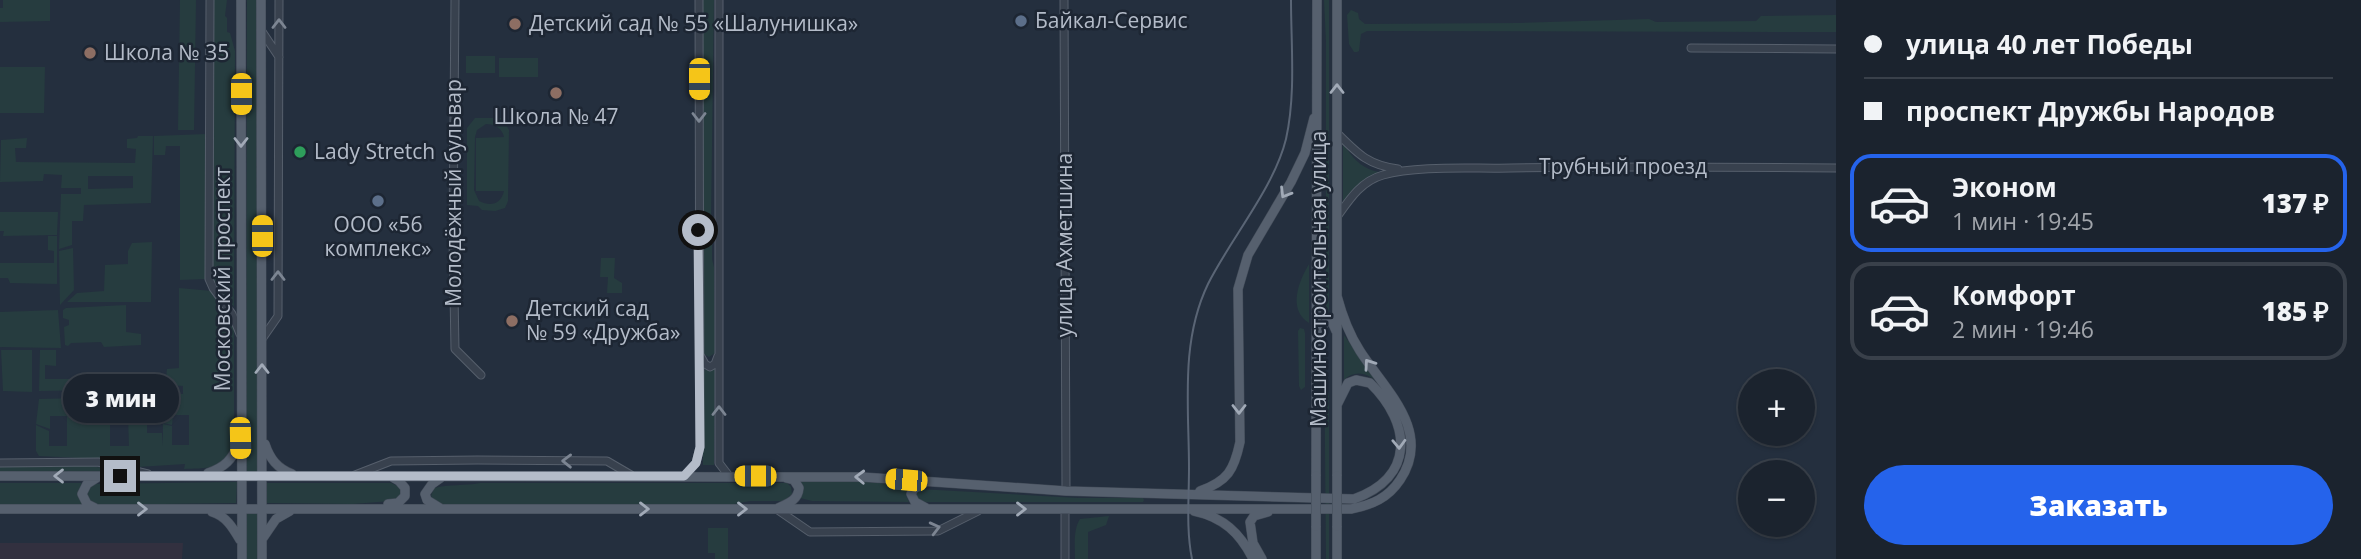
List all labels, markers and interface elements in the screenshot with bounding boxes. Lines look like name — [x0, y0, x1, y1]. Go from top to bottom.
place label: Байкал-Сервис — [1035, 6, 1188, 34]
place label: Детский сад № 55 «Шалунишка» — [529, 9, 858, 37]
marker: Байкал-Сервис — [1013, 13, 1029, 29]
marker: Детский сад № 55 «Шалунишка» — [507, 16, 523, 32]
one-way arrow — [271, 19, 287, 29]
text: улица 40 лет Победы — [1906, 26, 2193, 62]
place label: Школа № 35 — [104, 38, 229, 66]
marker: Школа № 35 — [82, 45, 98, 61]
car — [689, 58, 710, 100]
car — [231, 73, 252, 115]
street label: Молодёжный бульвар — [439, 79, 467, 307]
one-way arrow — [1329, 84, 1345, 94]
marker: Школа № 47 — [548, 85, 564, 101]
text: проспект Дружбы Народов — [1906, 93, 2275, 129]
place label: Школа № 47 — [493, 102, 619, 130]
one-way arrow — [691, 112, 707, 123]
street label: Машиностроительная улица — [1304, 131, 1332, 427]
one-way arrow — [233, 137, 249, 147]
place label: Lady Stretch — [314, 137, 435, 165]
marker: Lady Stretch — [292, 144, 308, 160]
street label: Трубный проезд — [1539, 152, 1707, 180]
street label: улица Ахметшина — [1050, 153, 1078, 337]
street label: Московский проспект — [208, 167, 236, 391]
text: Эконом — [1952, 169, 2057, 205]
icon: car — [1868, 172, 1931, 235]
one-way arrow — [1280, 185, 1293, 198]
text: 137 ₽ — [2261, 185, 2329, 221]
marker: ООО «56 комплекс» — [370, 193, 386, 209]
text: 1 мин · 19:45 — [1952, 205, 2094, 237]
place label: ООО «56 комплекс» — [324, 210, 432, 262]
route start — [682, 214, 714, 246]
car — [252, 215, 273, 257]
one-way arrow — [270, 271, 286, 281]
text: Комфорт — [1952, 277, 2076, 313]
icon: car — [1868, 280, 1931, 343]
text: 185 ₽ — [2261, 293, 2329, 329]
place label: Детский сад № 59 «Дружба» — [526, 294, 680, 346]
marker: Детский сад № 59 «Дружба» — [504, 313, 520, 329]
text: 2 мин · 19:46 — [1952, 313, 2094, 345]
one-way arrow — [1365, 359, 1377, 372]
one-way arrow — [254, 363, 270, 374]
map controls — [1738, 369, 1815, 537]
button: + — [1738, 369, 1815, 446]
callout: 3 мин — [62, 374, 178, 424]
text: 3 мин — [86, 382, 156, 414]
one-way arrow — [1231, 404, 1247, 415]
one-way arrow — [711, 405, 727, 416]
car — [230, 417, 251, 459]
one-way arrow — [1392, 439, 1407, 450]
one-way arrow — [561, 453, 572, 469]
route end — [104, 460, 136, 492]
button: − — [1738, 460, 1815, 537]
button: Заказать — [1864, 465, 2333, 545]
car — [735, 466, 777, 487]
one-way arrow — [53, 468, 64, 484]
car — [885, 468, 928, 492]
one-way arrow — [854, 469, 865, 485]
one-way arrow — [137, 501, 147, 517]
one-way arrow — [639, 501, 649, 517]
one-way arrow — [737, 501, 747, 517]
one-way arrow — [1016, 501, 1026, 517]
one-way arrow — [929, 522, 941, 537]

